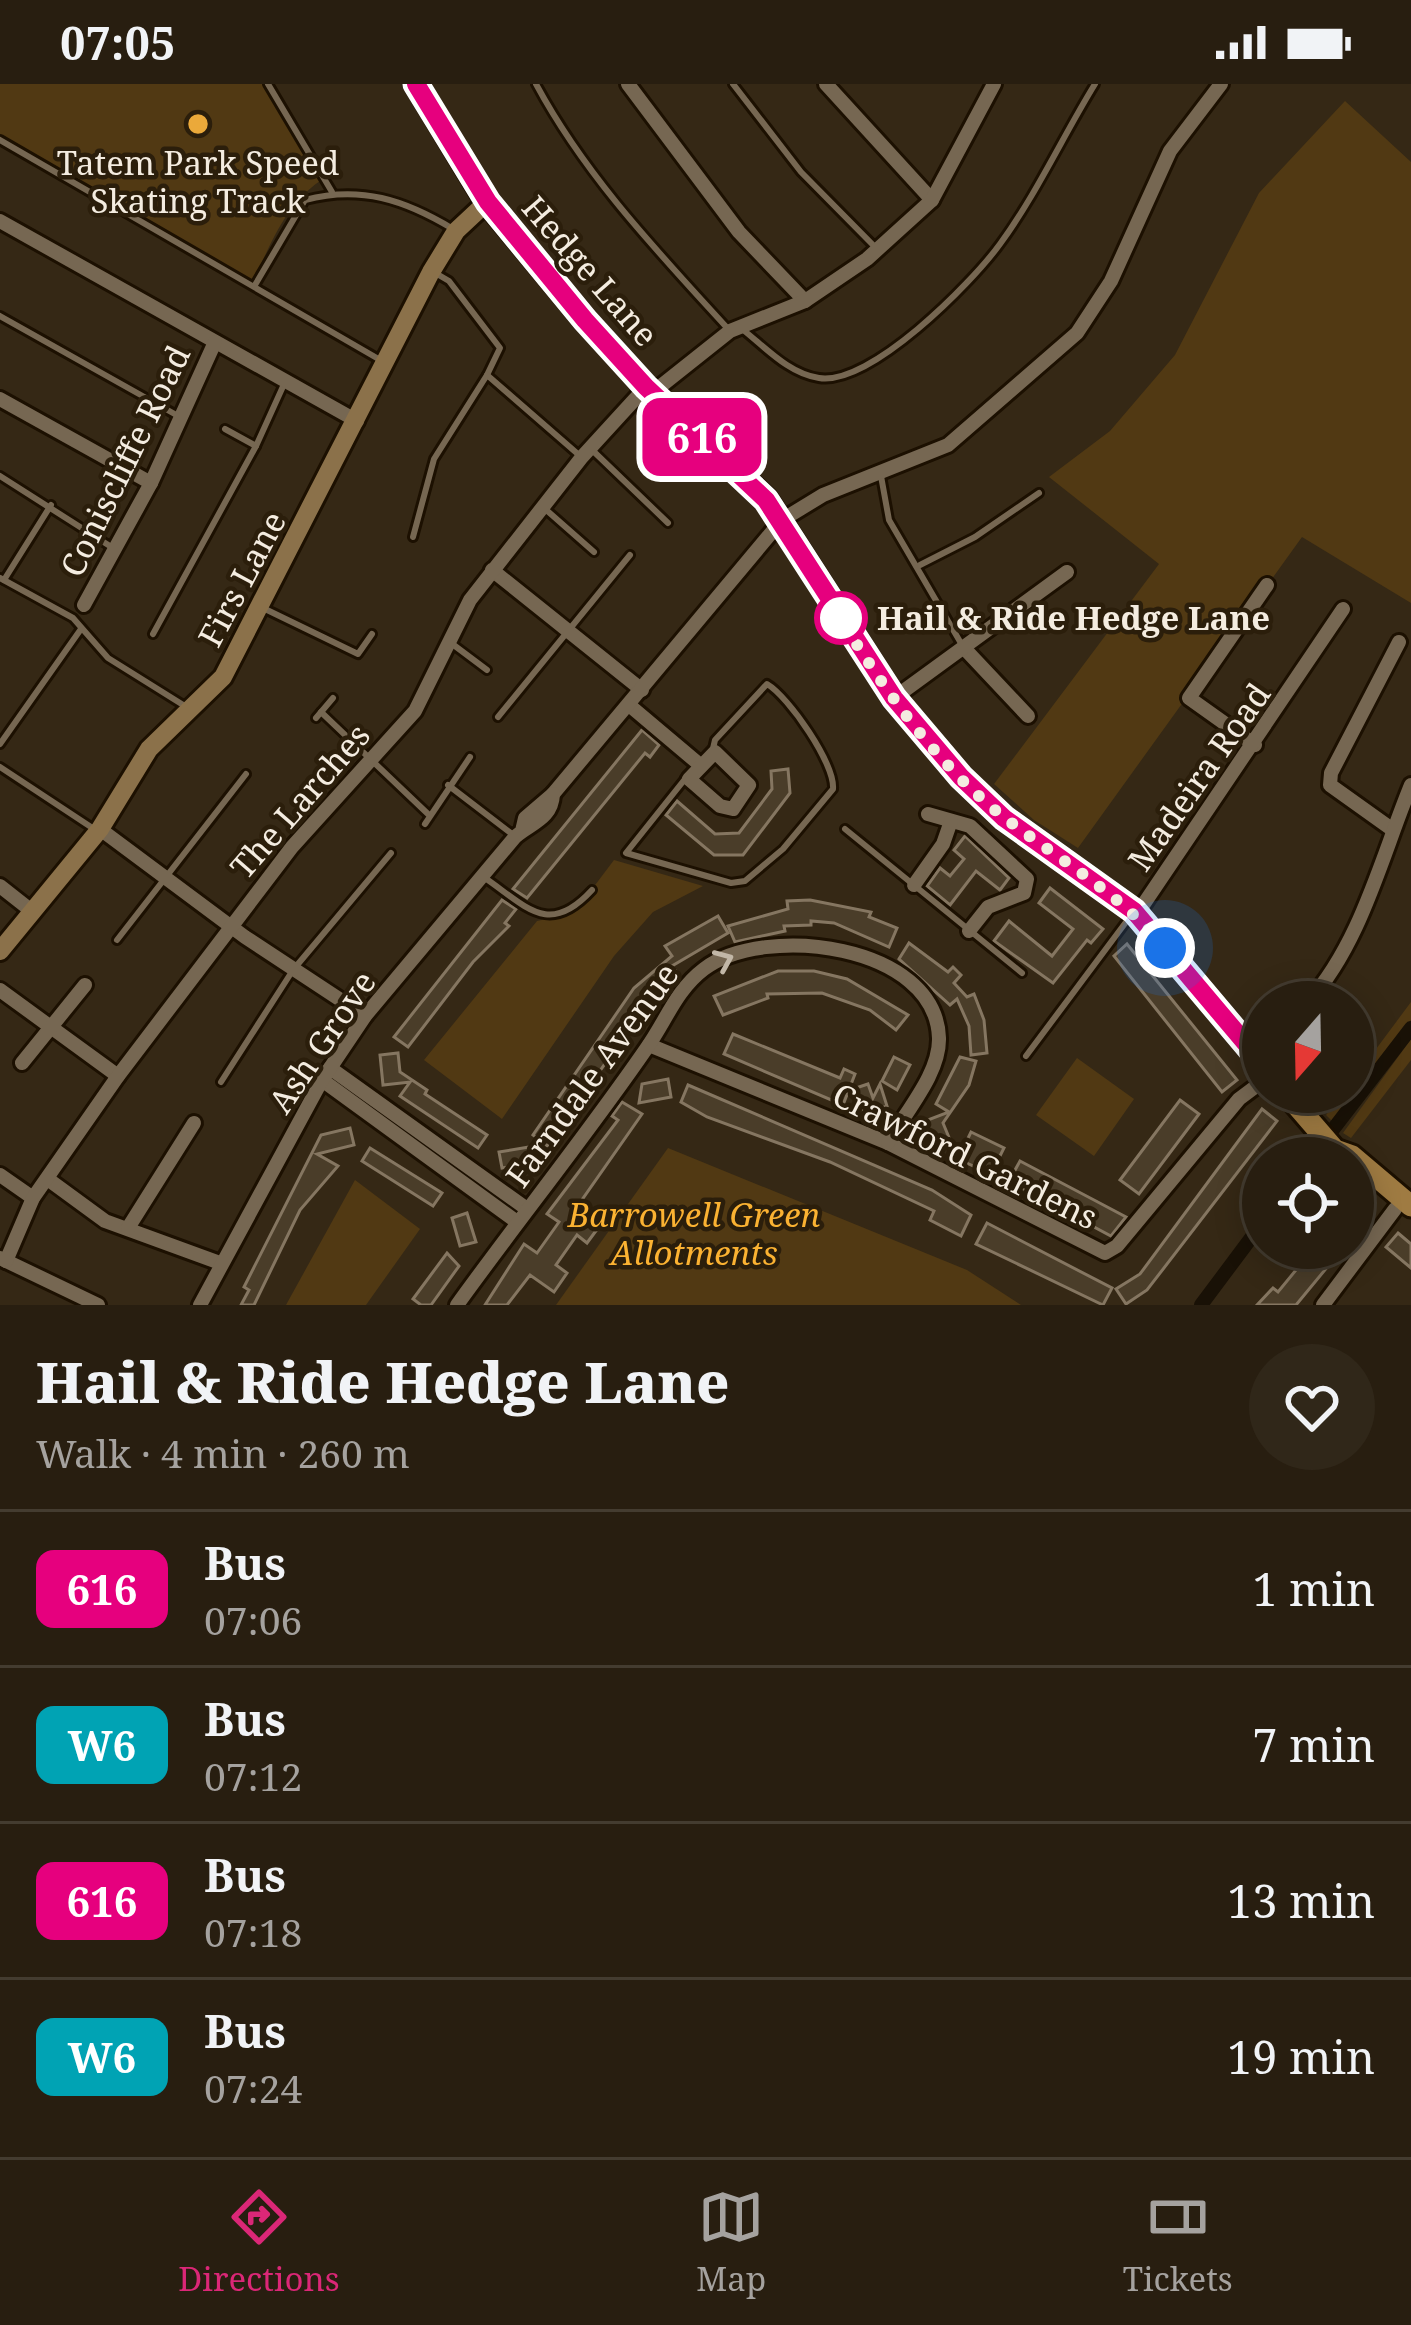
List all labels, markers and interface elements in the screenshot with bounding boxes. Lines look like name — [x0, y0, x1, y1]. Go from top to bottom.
text: 07:05 — [60, 12, 175, 73]
marker: Tatem Park Speed Skating Track — [185, 111, 211, 137]
place label: Tatem Park Speed Skating Track — [57, 140, 339, 223]
street label: Hedge Lane — [512, 186, 668, 356]
street label: Coniscliffe Road — [49, 338, 200, 584]
line badge: 616 — [633, 398, 771, 476]
text: 616 — [666, 408, 738, 465]
street label: Firs Lane — [187, 503, 296, 654]
marker: Hail & Ride Hedge Lane — [816, 593, 866, 643]
place label: Hail & Ride Hedge Lane — [877, 595, 1270, 640]
street label: Madeira Road — [1117, 674, 1280, 880]
street label: The Larches — [220, 714, 380, 888]
your location — [1135, 918, 1195, 978]
one-way arrow — [712, 950, 733, 974]
street label: Farndale Avenue — [495, 954, 688, 1196]
street label: Ash Grove — [257, 962, 386, 1122]
north arrow — [1242, 981, 1374, 1113]
map controls — [1242, 981, 1374, 1269]
street label: Crawford Gardens — [825, 1072, 1105, 1239]
button: locate — [1242, 1137, 1374, 1269]
park label: Barrowell Green Allotments — [567, 1192, 820, 1275]
text: Hail & Ride Hedge Lane — [36, 1342, 730, 1420]
button: heart — [1249, 1344, 1375, 1470]
text: Walk · 4 min · 260 m — [36, 1426, 410, 1479]
text: Bus — [204, 1532, 286, 1593]
text: 1 min — [1252, 1558, 1375, 1619]
text: 616 — [66, 1560, 138, 1617]
text: 07:06 — [204, 1593, 302, 1646]
text: Bus — [204, 1688, 286, 1749]
text: 7 min — [1252, 1714, 1375, 1775]
text: W6 — [68, 1716, 136, 1773]
text: 07:12 — [204, 1749, 302, 1802]
text: Bus — [204, 1844, 286, 1905]
text: 13 min — [1227, 1870, 1375, 1931]
text: 616 — [66, 1872, 138, 1929]
text: 07:18 — [204, 1905, 302, 1958]
text: Bus — [204, 2000, 286, 2061]
text: 19 min — [1227, 2026, 1375, 2087]
text: W6 — [68, 2028, 136, 2085]
text: 07:24 — [204, 2061, 302, 2114]
tab: Directions — [178, 2184, 340, 2301]
tab: Map — [696, 2184, 766, 2301]
tab: Tickets — [1123, 2184, 1233, 2301]

